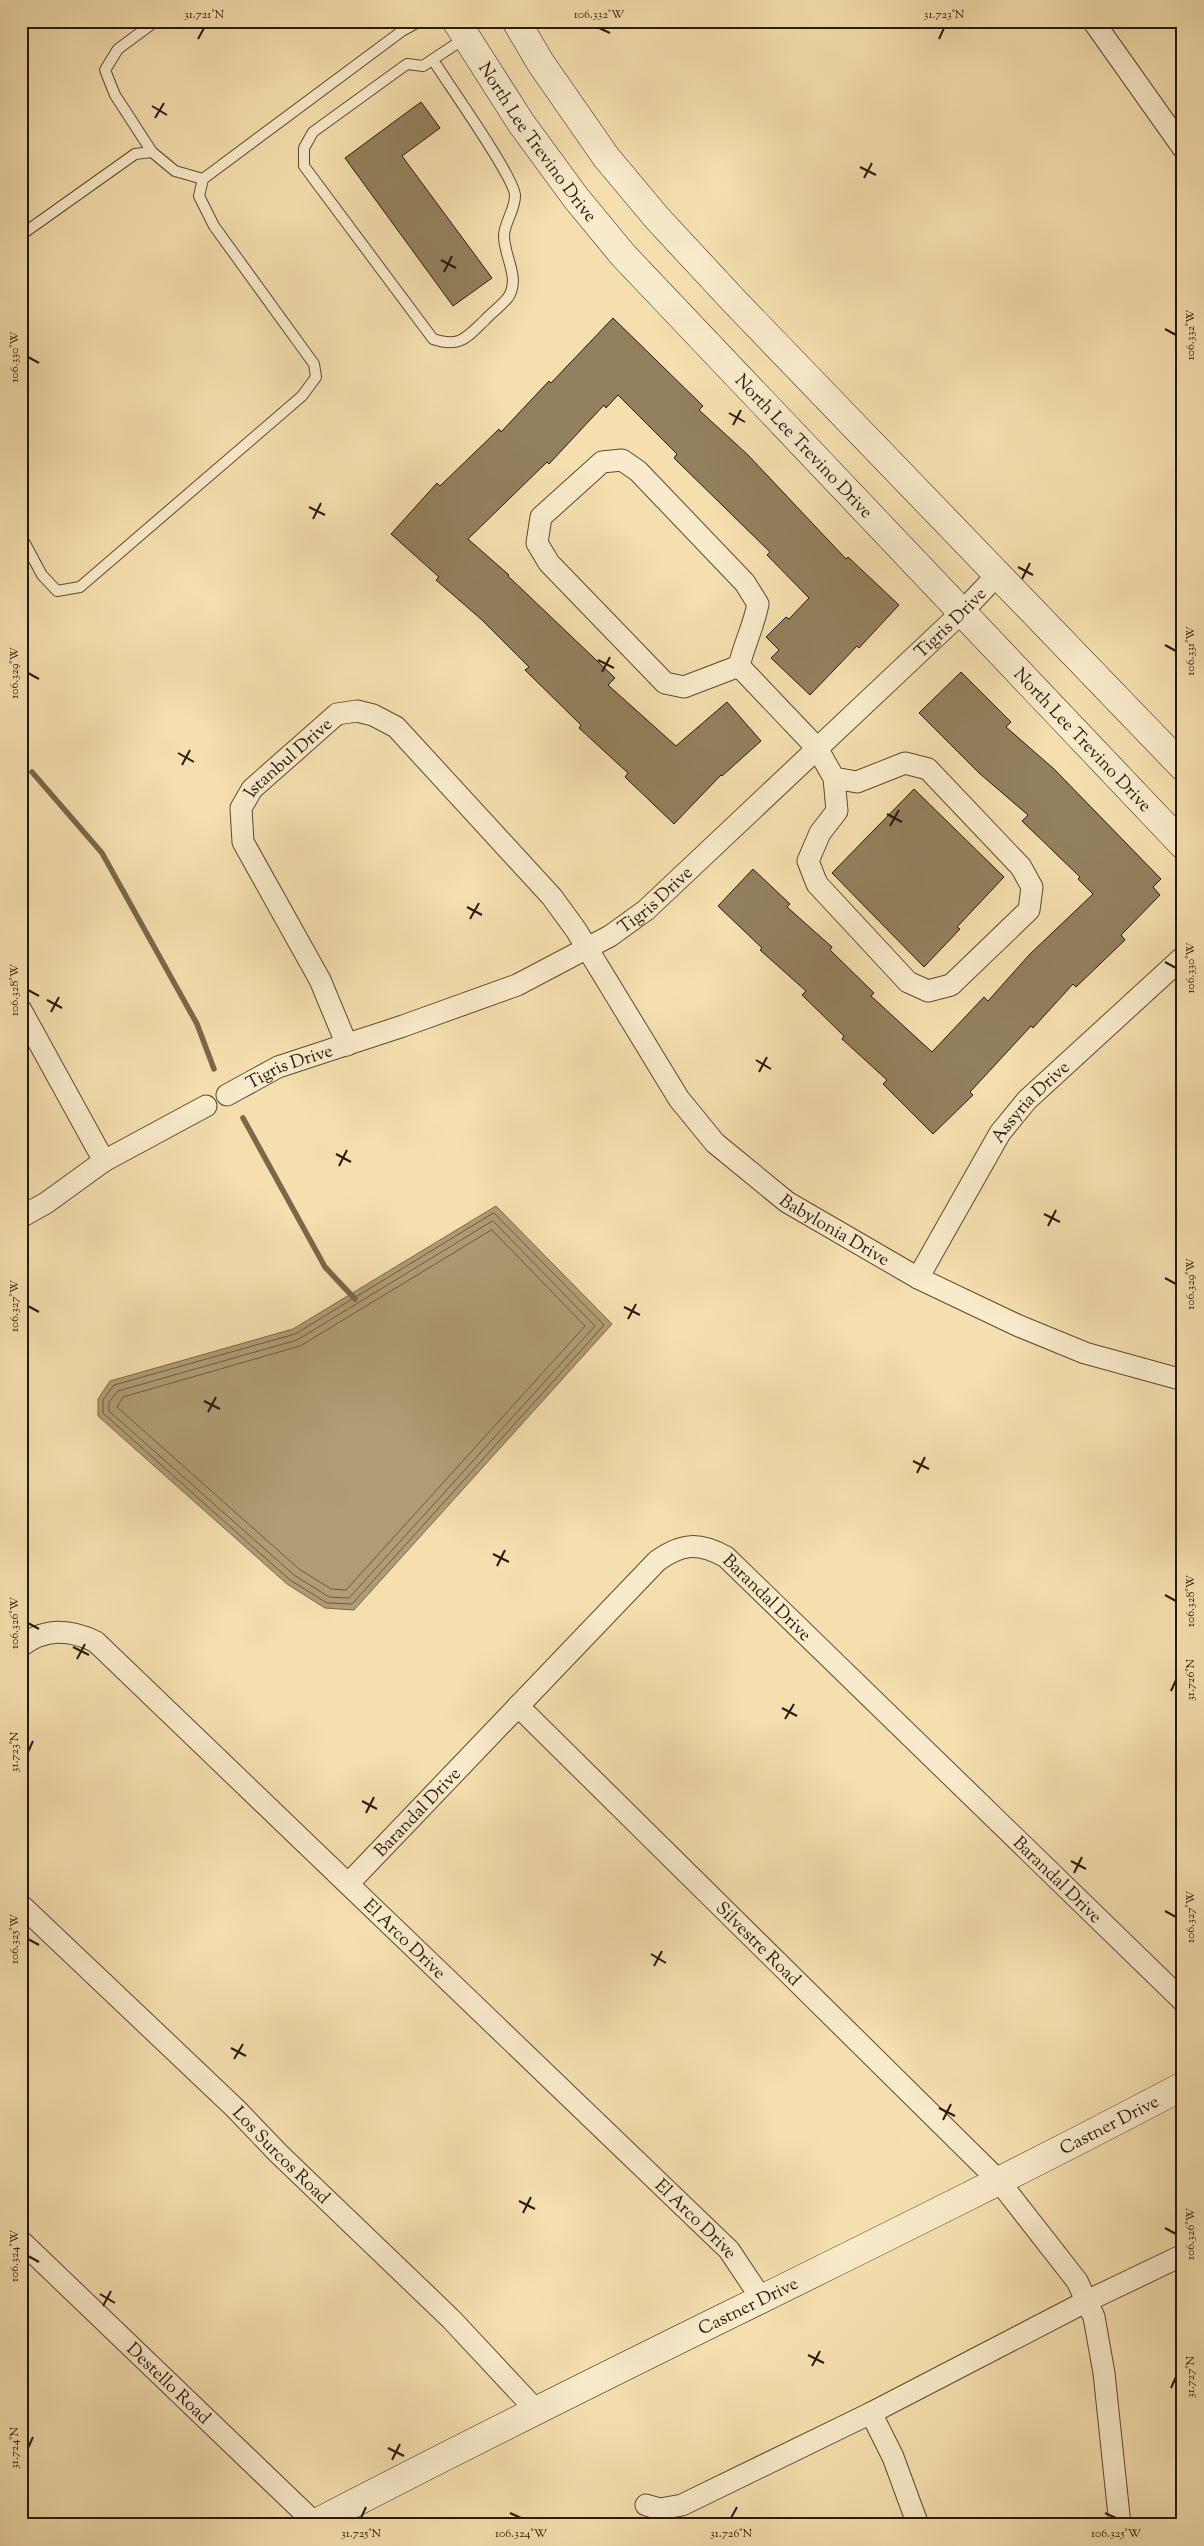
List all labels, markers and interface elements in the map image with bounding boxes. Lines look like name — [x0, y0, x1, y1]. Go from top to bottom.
text: 31.721°N — [184, 6, 225, 24]
text: 106.332°W — [574, 6, 625, 24]
text: 31.723°N — [924, 6, 965, 24]
street label: North Lee Trevino Drive — [471, 58, 602, 229]
text: 106.332°W — [1182, 309, 1200, 360]
text: 106.330°W — [6, 331, 24, 383]
street label: North Lee Trevino Drive — [728, 369, 878, 525]
street label: Tigris Drive — [910, 583, 994, 665]
text: 106.331°W — [1182, 626, 1200, 676]
text: 106.329°W — [6, 647, 24, 699]
street label: North Lee Trevino Drive — [1006, 663, 1157, 819]
street label: Istanbul Drive — [239, 713, 339, 803]
street label: Tigris Drive — [613, 861, 700, 941]
text: 106.330°W — [1182, 942, 1200, 994]
text: 106.328°W — [6, 963, 24, 1016]
street label: Tigris Drive — [242, 1039, 337, 1097]
street label: Assyria Drive — [986, 1056, 1076, 1148]
street label: Babylonia Drive — [772, 1189, 894, 1274]
text: 106.329°W — [1182, 1258, 1200, 1310]
text: 106.327°W — [6, 1279, 24, 1332]
street label: Barandal Drive — [715, 1549, 816, 1648]
text: 106.328°W — [1182, 1574, 1200, 1627]
text: 106.326°W — [6, 1596, 24, 1649]
text: 31.726°N — [1182, 1659, 1200, 1701]
text: 31.723°N — [6, 1731, 24, 1772]
street label: Barandal Drive — [369, 1762, 468, 1864]
street label: Barandal Drive — [1006, 1831, 1107, 1930]
text: 106.327°W — [1182, 1890, 1200, 1943]
street label: El Arco Drive — [356, 1894, 451, 1986]
street label: Silvestre Road — [709, 1897, 806, 1993]
text: 106.325°W — [6, 1913, 24, 1964]
street label: Castner Drive — [1056, 2090, 1164, 2163]
street label: Los Surcos Road — [225, 2102, 335, 2211]
street label: El Arco Drive — [648, 2174, 742, 2265]
text: 106.326°W — [1182, 2207, 1200, 2260]
text: 106.324°W — [6, 2229, 24, 2282]
street label: Castner Drive — [694, 2272, 803, 2343]
street label: Destello Road — [119, 2338, 216, 2431]
text: 31.727°N — [1182, 2356, 1200, 2398]
text: 31.724°N — [6, 2427, 24, 2469]
text: 31.725°N — [341, 2525, 382, 2543]
text: 106.324°W — [495, 2525, 548, 2543]
text: 31.726°N — [710, 2525, 752, 2543]
text: 106.325°W — [1091, 2525, 1142, 2543]

